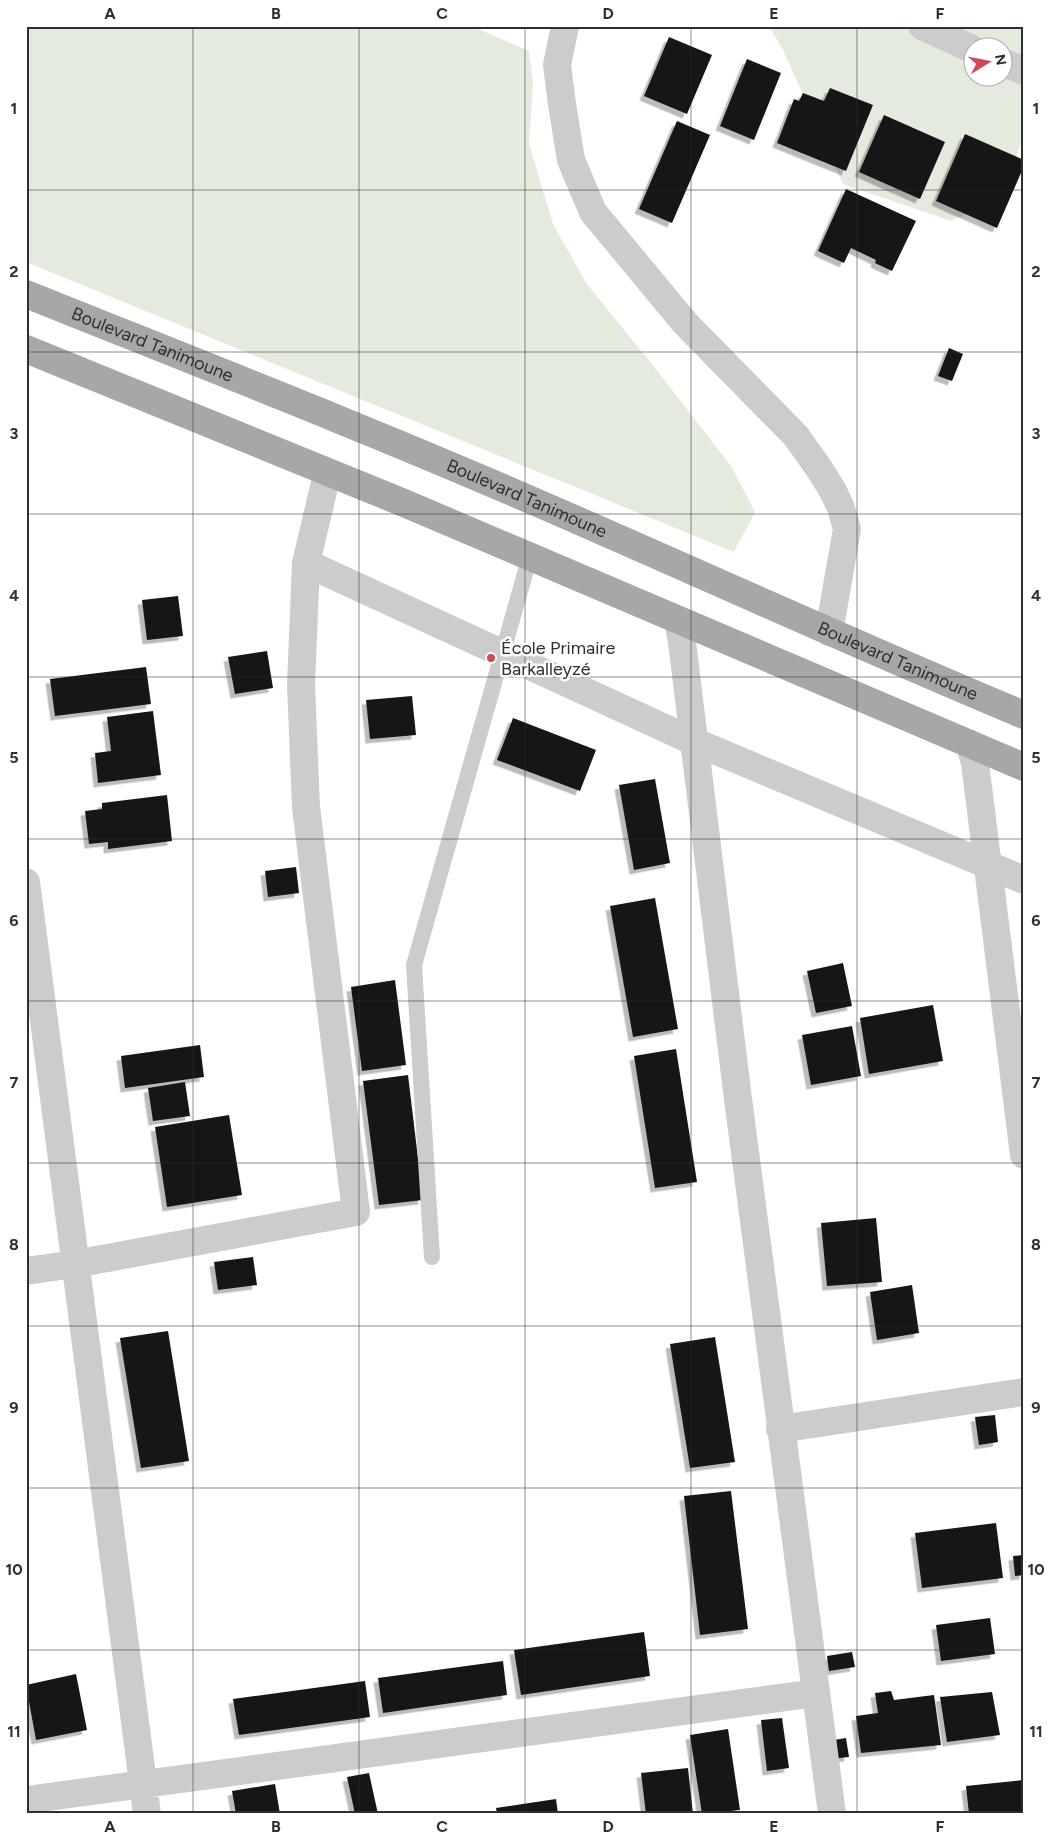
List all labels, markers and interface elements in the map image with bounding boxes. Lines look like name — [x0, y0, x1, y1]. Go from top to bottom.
text: A — [104, 4, 116, 23]
text: B — [271, 4, 281, 23]
text: C — [436, 4, 448, 23]
text: D — [602, 4, 614, 23]
text: E — [769, 4, 779, 23]
text: F — [936, 4, 945, 23]
north arrow — [962, 38, 1012, 88]
text: N — [991, 53, 1010, 67]
text: 1 — [11, 99, 17, 118]
text: 1 — [1033, 99, 1039, 118]
text: 2 — [9, 262, 19, 281]
text: 2 — [1031, 262, 1041, 281]
street label: Boulevard Tanimoune — [68, 302, 237, 387]
text: 3 — [10, 424, 19, 443]
text: 3 — [1032, 424, 1041, 443]
street label: Boulevard Tanimoune — [443, 454, 610, 543]
text: 4 — [9, 586, 19, 605]
text: 4 — [1031, 586, 1041, 605]
street label: Boulevard Tanimoune — [814, 617, 981, 705]
place label: École Primaire Barkalleyzé — [501, 637, 615, 680]
marker: École Primaire Barkalleyzé — [485, 652, 497, 664]
text: 5 — [9, 748, 19, 767]
text: 5 — [1031, 748, 1041, 767]
text: 6 — [9, 911, 19, 930]
text: 6 — [1031, 911, 1041, 930]
text: 7 — [10, 1073, 19, 1092]
text: 7 — [1032, 1073, 1041, 1092]
text: 8 — [9, 1235, 19, 1254]
text: 8 — [1031, 1235, 1041, 1254]
text: 9 — [9, 1398, 19, 1417]
text: 9 — [1031, 1398, 1041, 1417]
text: 10 — [5, 1560, 23, 1579]
text: 10 — [1027, 1560, 1045, 1579]
text: 11 — [7, 1722, 21, 1741]
text: 11 — [1029, 1722, 1043, 1741]
text: A — [104, 1817, 116, 1836]
text: B — [271, 1817, 281, 1836]
text: C — [436, 1817, 448, 1836]
text: D — [602, 1817, 614, 1836]
text: E — [769, 1817, 779, 1836]
text: F — [936, 1817, 945, 1836]

